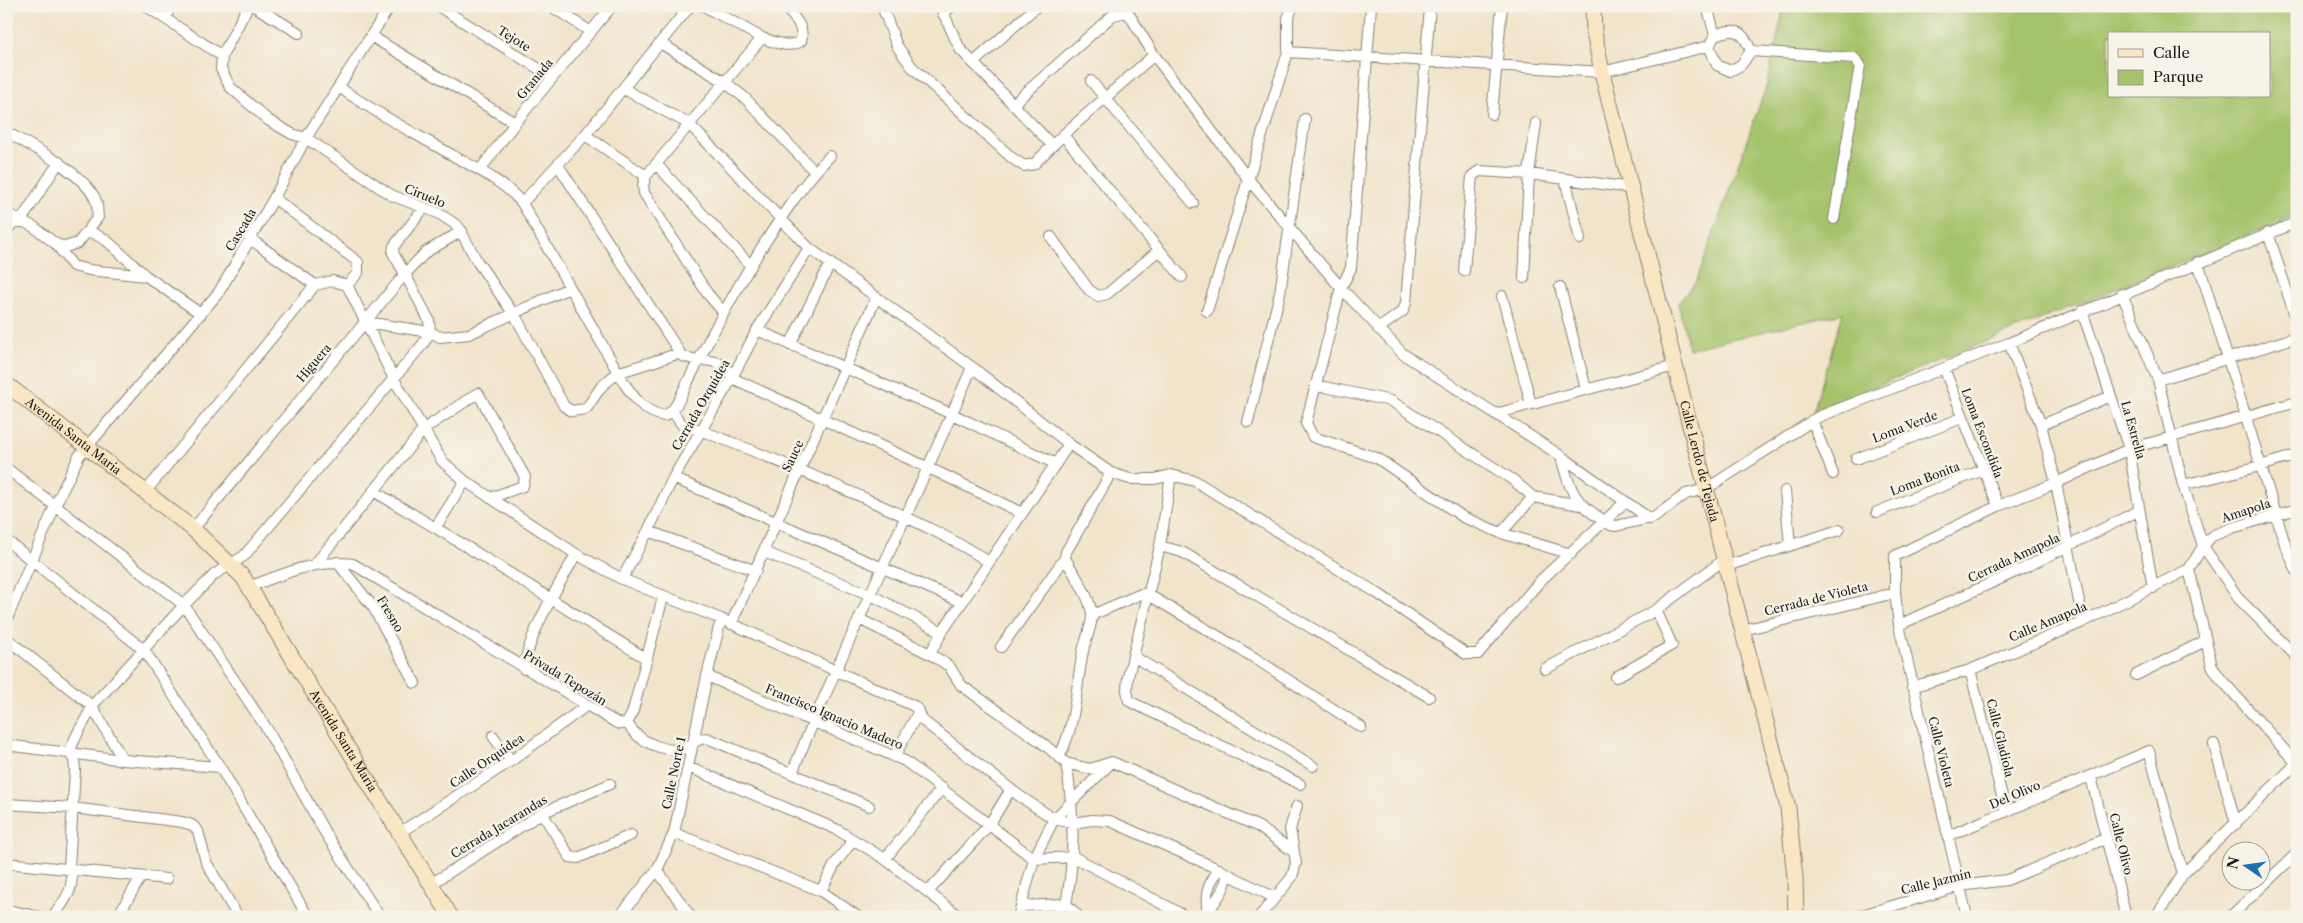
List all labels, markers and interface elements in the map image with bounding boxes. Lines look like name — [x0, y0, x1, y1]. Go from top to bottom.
street label: Tejote — [495, 23, 534, 55]
legend — [2108, 32, 2270, 98]
text: Calle — [2153, 43, 2190, 62]
street label: Granada — [513, 55, 556, 102]
text: Parque — [2153, 67, 2203, 86]
street label: Ciruelo — [402, 181, 448, 211]
street label: Cascada — [222, 205, 259, 254]
street label: Higuera — [293, 340, 334, 385]
street label: Cerrada Orquídea — [668, 356, 733, 453]
street label: Loma Escondida — [1958, 386, 2007, 480]
street label: Avenida Santa María — [22, 393, 125, 478]
street label: Calle Lerdo de Tejada — [1677, 399, 1723, 524]
street label: La Estrella — [2118, 399, 2149, 461]
street label: Loma Verde — [1870, 407, 1940, 446]
street label: Sauce — [779, 437, 807, 474]
street label: Loma Bonita — [1888, 458, 1962, 499]
street label: Amapola — [2218, 495, 2273, 526]
street label: Cerrada Amapola — [1965, 529, 2063, 585]
street label: Cerrada de Violeta — [1762, 578, 1870, 619]
street label: Fresno — [374, 593, 407, 635]
street label: Calle Amapola — [2007, 598, 2090, 645]
street label: Privada Tepozán — [521, 647, 610, 709]
street label: Francisco Ignacio Madero — [763, 681, 905, 752]
street label: Avenida Santa María — [306, 686, 381, 795]
street label: Calle Gladiola — [1983, 697, 2018, 779]
street label: Calle Violeta — [1925, 715, 1958, 790]
street label: Calle Orquídea — [447, 730, 527, 791]
street label: Calle Norte 1 — [658, 735, 689, 811]
street label: Del Olivo — [1987, 777, 2042, 812]
street label: Cerrada Jacarandas — [448, 792, 550, 861]
street label: Calle Olivo — [2107, 811, 2136, 876]
north arrow — [2220, 840, 2270, 890]
text: N — [2223, 855, 2243, 871]
street label: Calle Jazmín — [1899, 865, 1973, 897]

